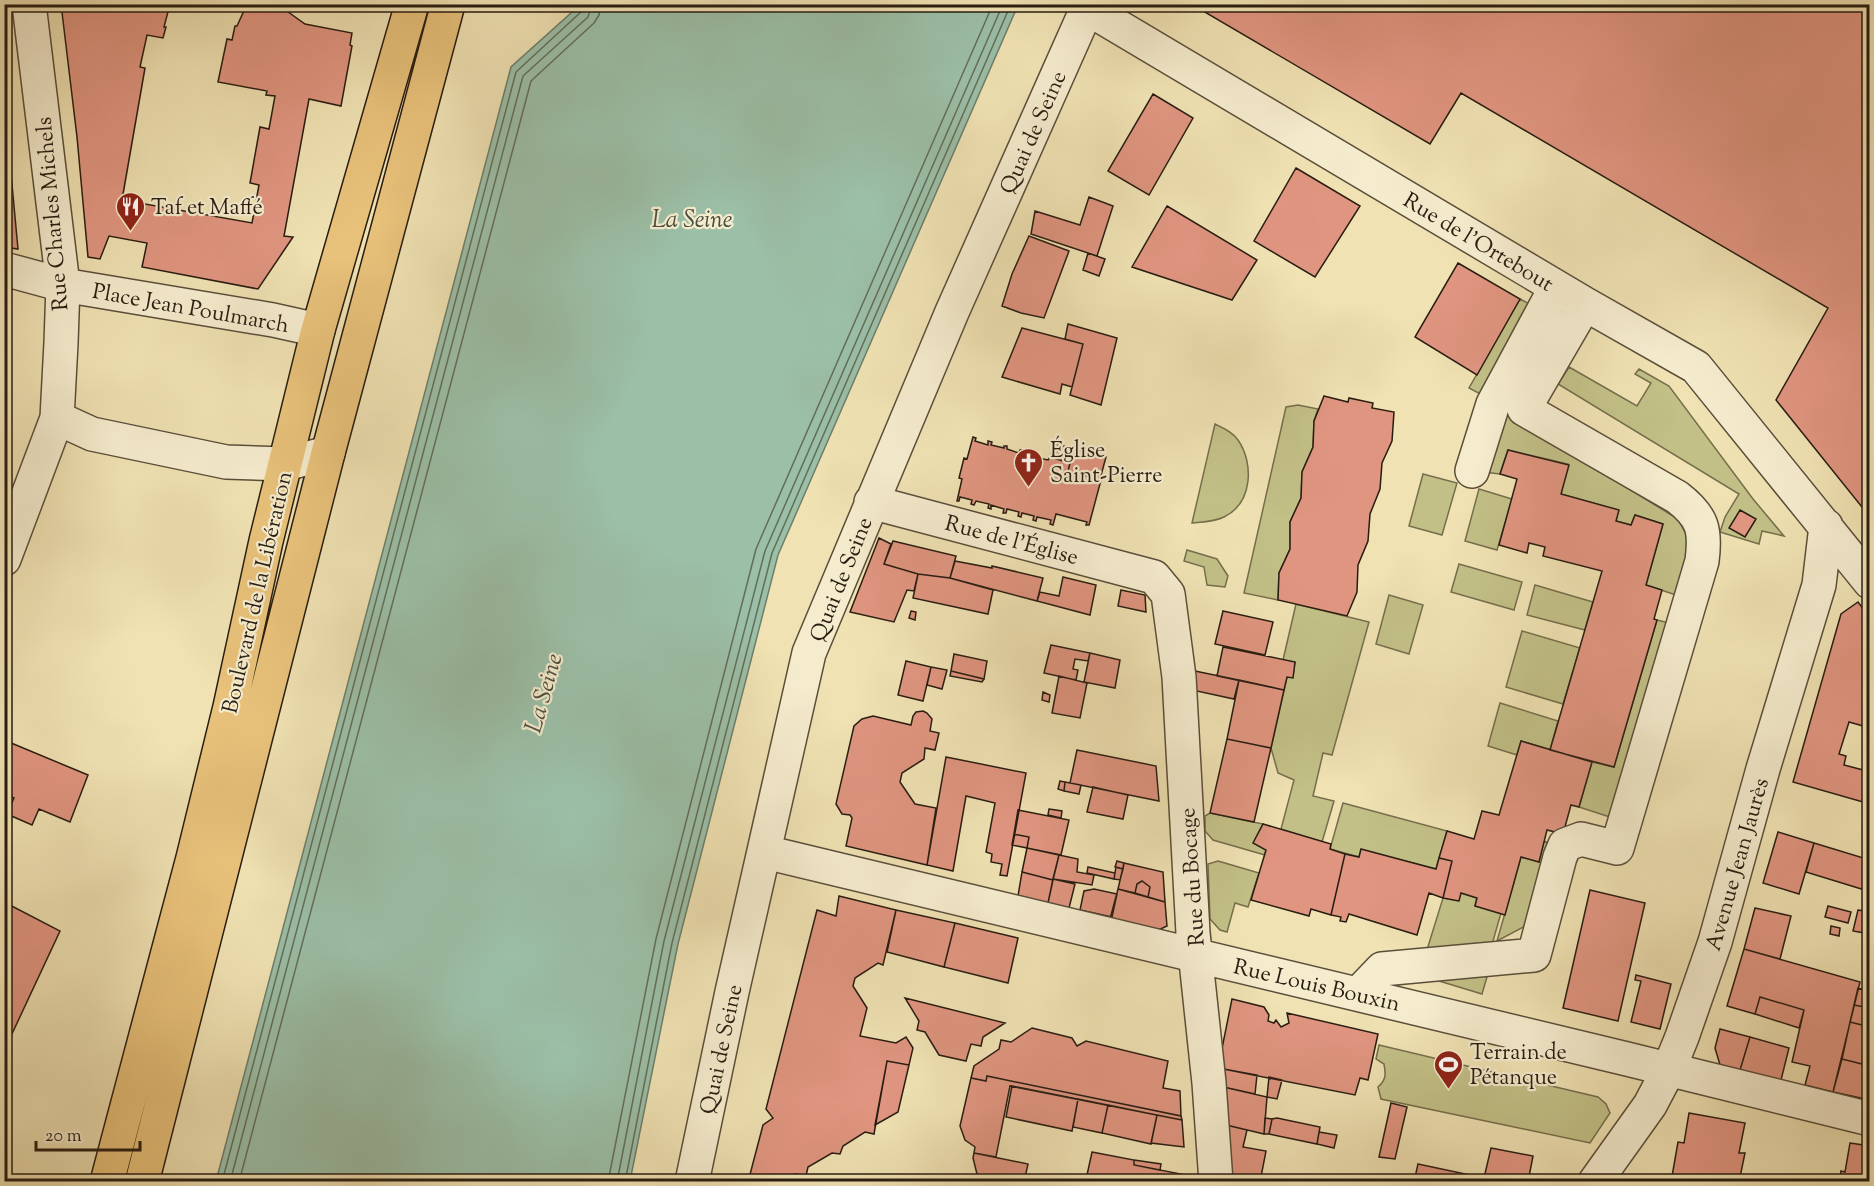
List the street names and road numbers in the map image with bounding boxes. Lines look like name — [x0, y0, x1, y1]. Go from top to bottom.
street label: Quai de Seine — [993, 66, 1076, 200]
street label: Rue Charles Michels — [30, 115, 78, 312]
street label: Rue de l'Ortebout — [1396, 186, 1559, 301]
street label: Place Jean Poulmarch — [90, 277, 291, 343]
street label: Boulevard de la Libération — [215, 468, 302, 717]
street label: Rue de l'Église — [941, 508, 1082, 575]
street label: Quai de Seine — [803, 513, 882, 647]
street label: Avenue Jean Jaurès — [1699, 775, 1779, 955]
street label: Rue du Bocage — [1173, 806, 1215, 947]
street label: Rue Louis Bouxin — [1230, 952, 1403, 1022]
street label: Quai de Seine — [694, 982, 752, 1118]

